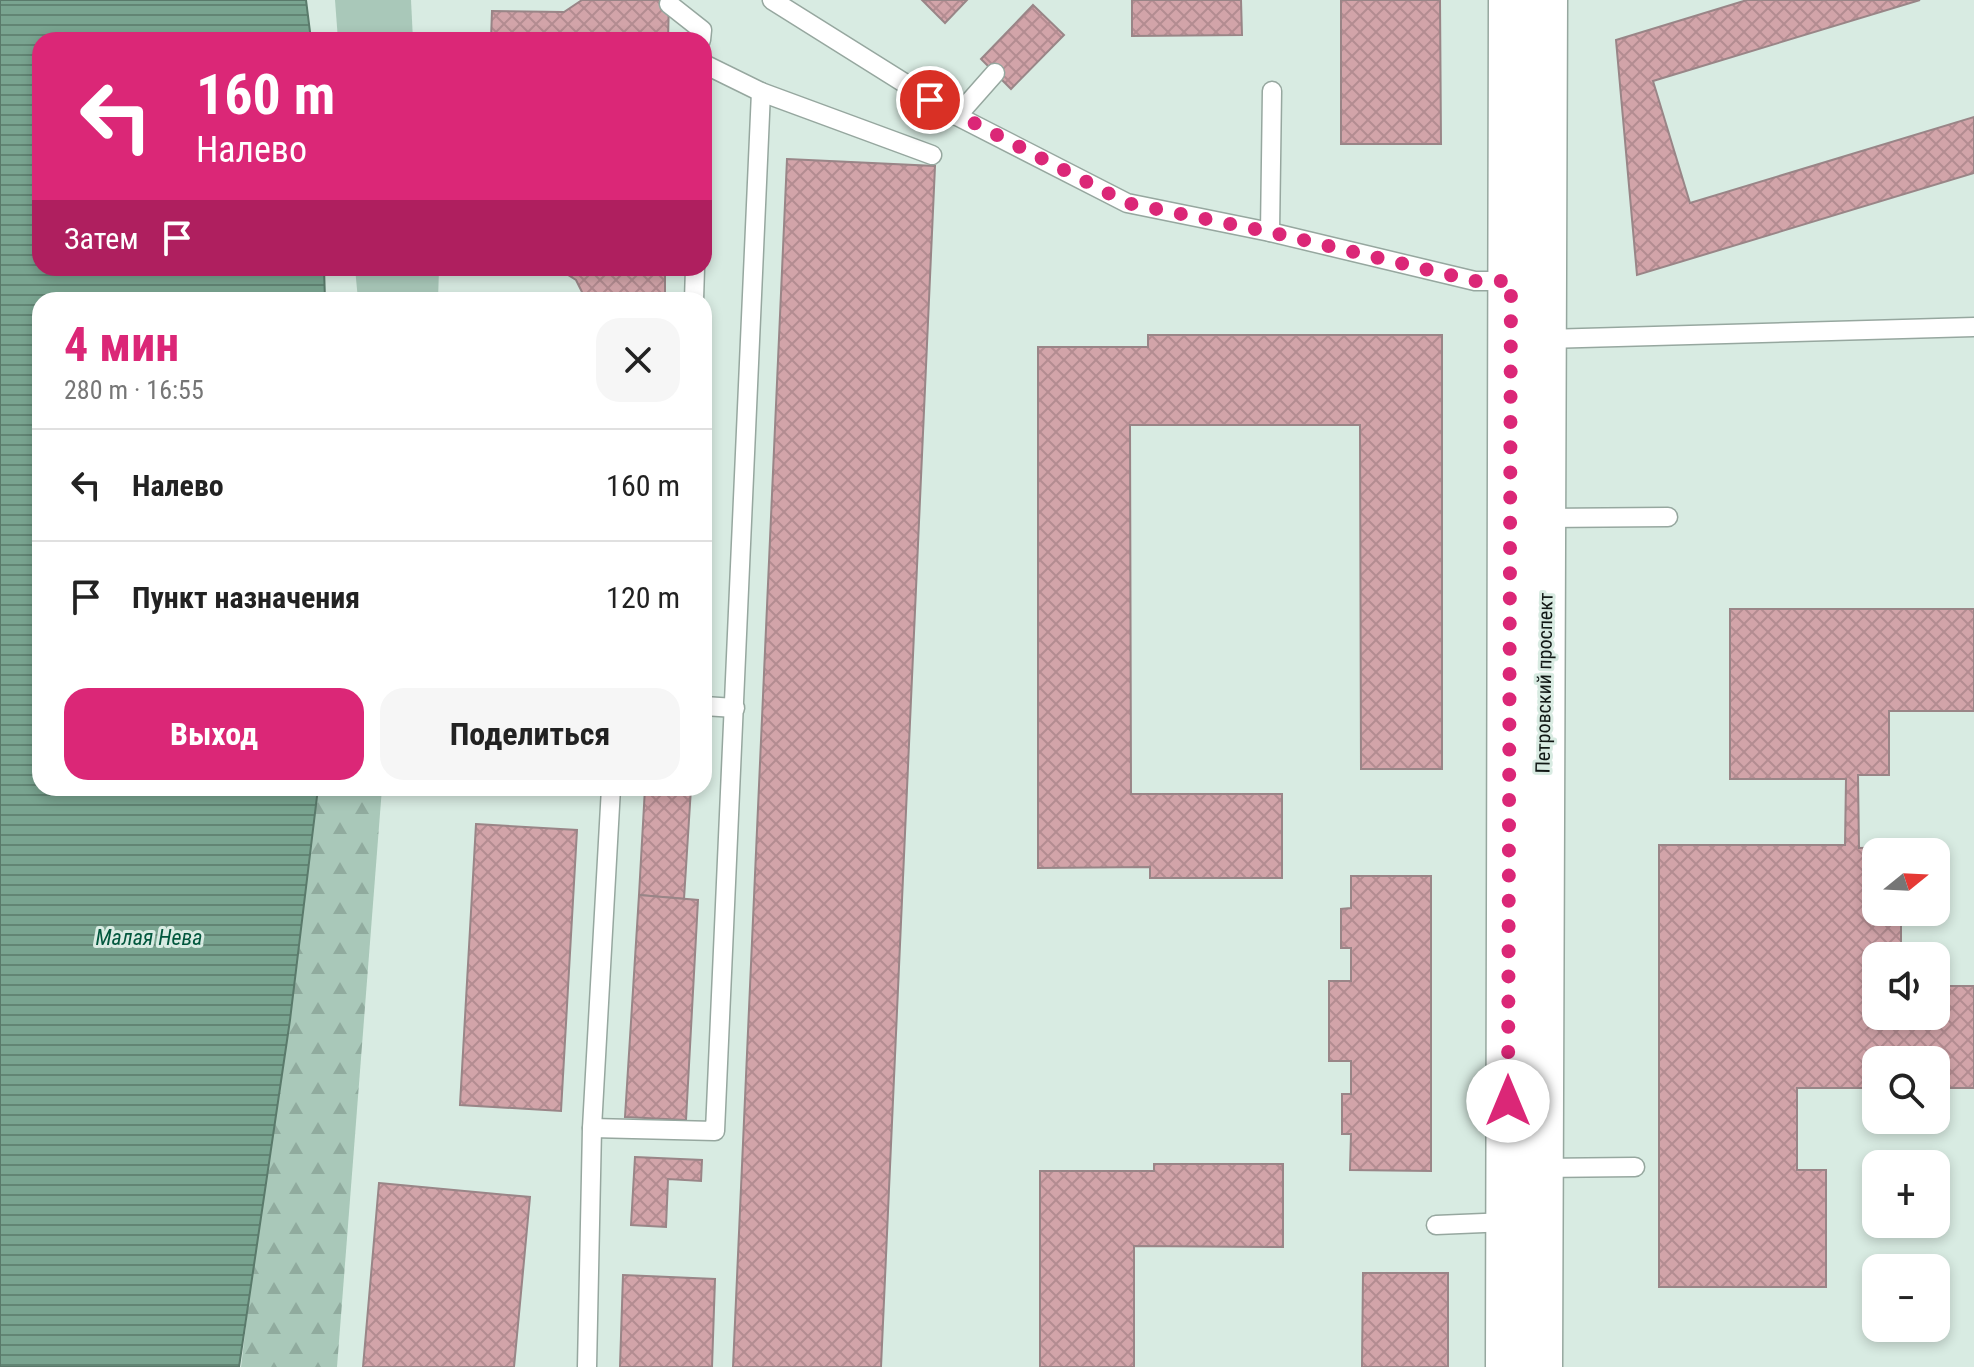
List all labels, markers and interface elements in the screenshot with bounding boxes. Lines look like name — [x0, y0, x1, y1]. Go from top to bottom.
text: 160 m — [196, 62, 335, 128]
icon: left — [64, 64, 168, 168]
pin — [896, 66, 964, 134]
icon: arrive — [908, 78, 952, 122]
text: Налево — [196, 129, 307, 171]
icon: arrive — [155, 216, 199, 260]
text: Затем — [64, 221, 139, 256]
text: 4 мин — [64, 316, 179, 373]
button: close — [596, 318, 680, 402]
text: 280 m · 16:55 — [64, 375, 204, 405]
icon: left — [64, 463, 108, 507]
text: Налево — [132, 468, 224, 503]
text: 160 m — [606, 468, 680, 503]
icon: arrive — [64, 575, 108, 619]
text: Пункт назначения — [132, 580, 360, 615]
text: 120 m — [606, 580, 680, 615]
street label: Петровский проспект — [1530, 592, 1558, 774]
button: Выход — [64, 688, 364, 780]
button: Поделиться — [380, 688, 680, 780]
north arrow — [1862, 838, 1950, 926]
map controls — [1862, 838, 1950, 1342]
water label: Малая Нева — [96, 925, 202, 950]
button: sound — [1862, 942, 1950, 1030]
button: search — [1862, 1046, 1950, 1134]
position arrow — [1466, 1059, 1550, 1143]
button: + — [1862, 1150, 1950, 1238]
button: − — [1862, 1254, 1950, 1342]

